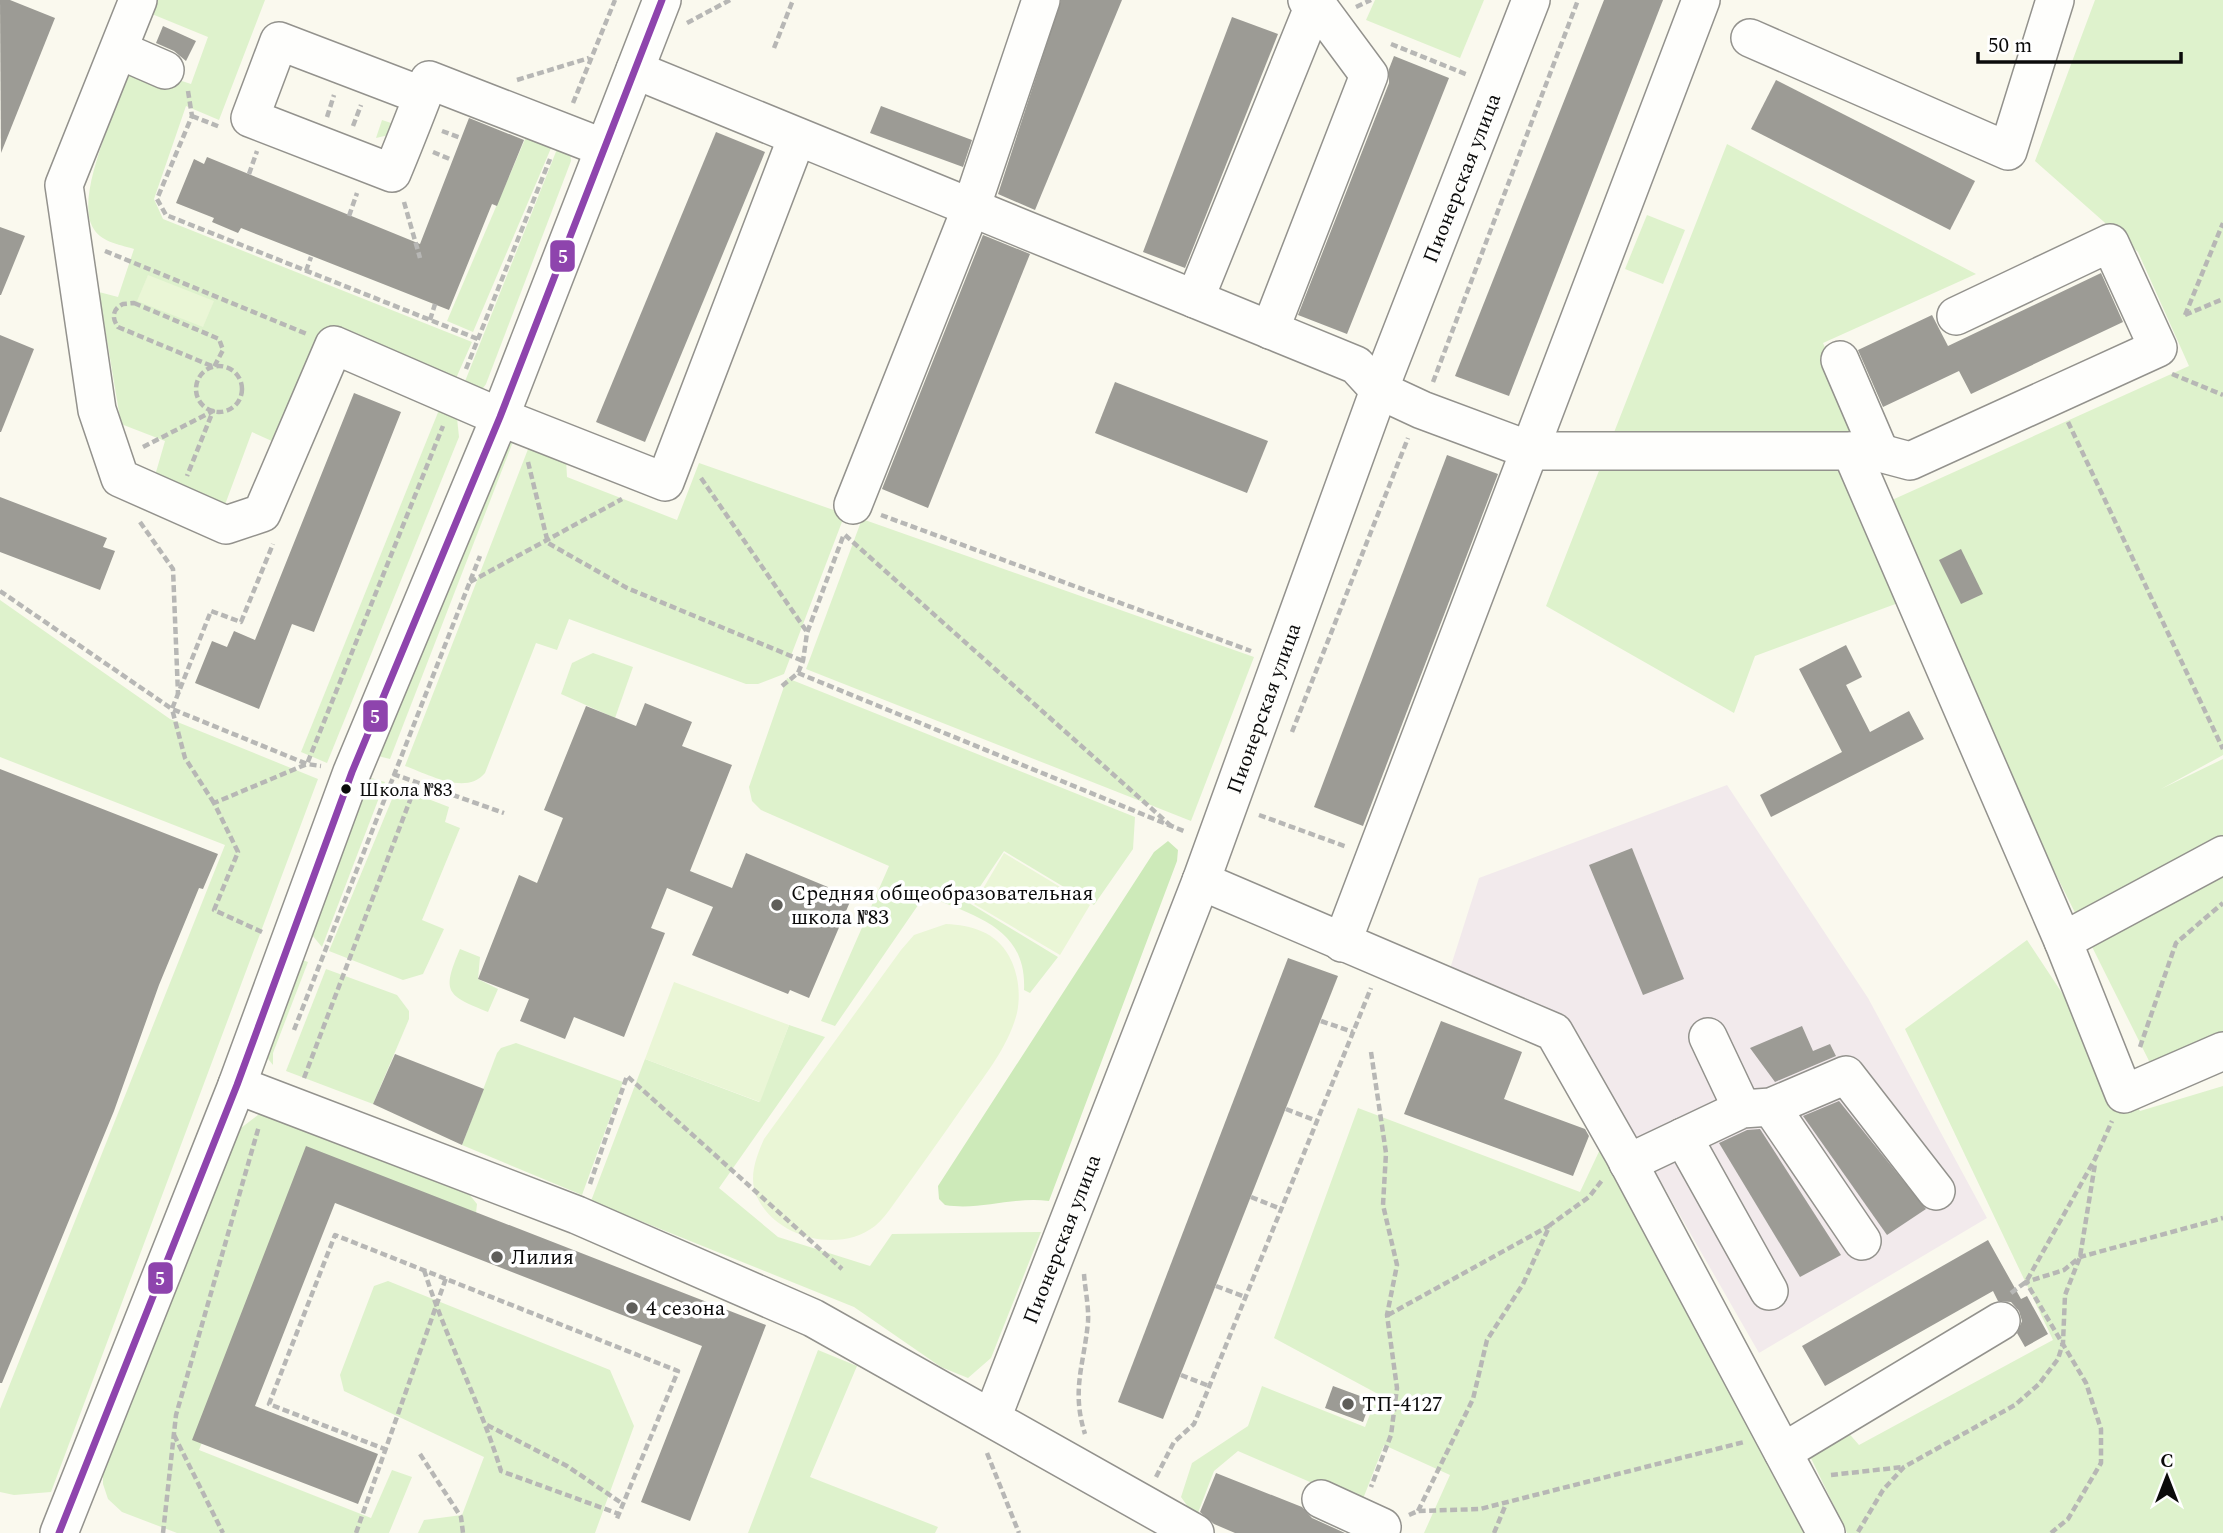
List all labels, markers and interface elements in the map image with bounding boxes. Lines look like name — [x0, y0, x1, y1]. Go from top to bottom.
scale bar — [1978, 21, 2181, 65]
text: 50 m — [1988, 30, 2032, 62]
street label: Пионерская улица — [1415, 88, 1510, 268]
line badge: 5 — [549, 239, 576, 273]
text: 5 — [558, 243, 568, 272]
street label: Пионерская улица — [1219, 618, 1311, 799]
line badge: 5 — [362, 699, 389, 733]
text: 5 — [370, 703, 380, 732]
place label: Школа №83 — [359, 776, 453, 805]
marker: Школа №83 — [339, 782, 353, 796]
place label: Средняя общеобразовательная школа №83 — [791, 878, 1094, 934]
marker: Средняя общеобразовательная школа №83 — [769, 897, 785, 913]
street label: Пионерская улица — [1015, 1149, 1110, 1329]
place label: Лилия — [511, 1242, 574, 1274]
marker: Лилия — [489, 1249, 505, 1265]
line badge: 5 — [147, 1261, 174, 1295]
text: 5 — [155, 1265, 165, 1294]
place label: 4 сезона — [646, 1293, 726, 1325]
marker: 4 сезона — [624, 1300, 640, 1316]
place label: ТП-4127 — [1362, 1389, 1442, 1421]
marker: ТП-4127 — [1340, 1396, 1356, 1412]
north arrow — [2132, 1442, 2202, 1512]
text: С — [2160, 1447, 2174, 1476]

